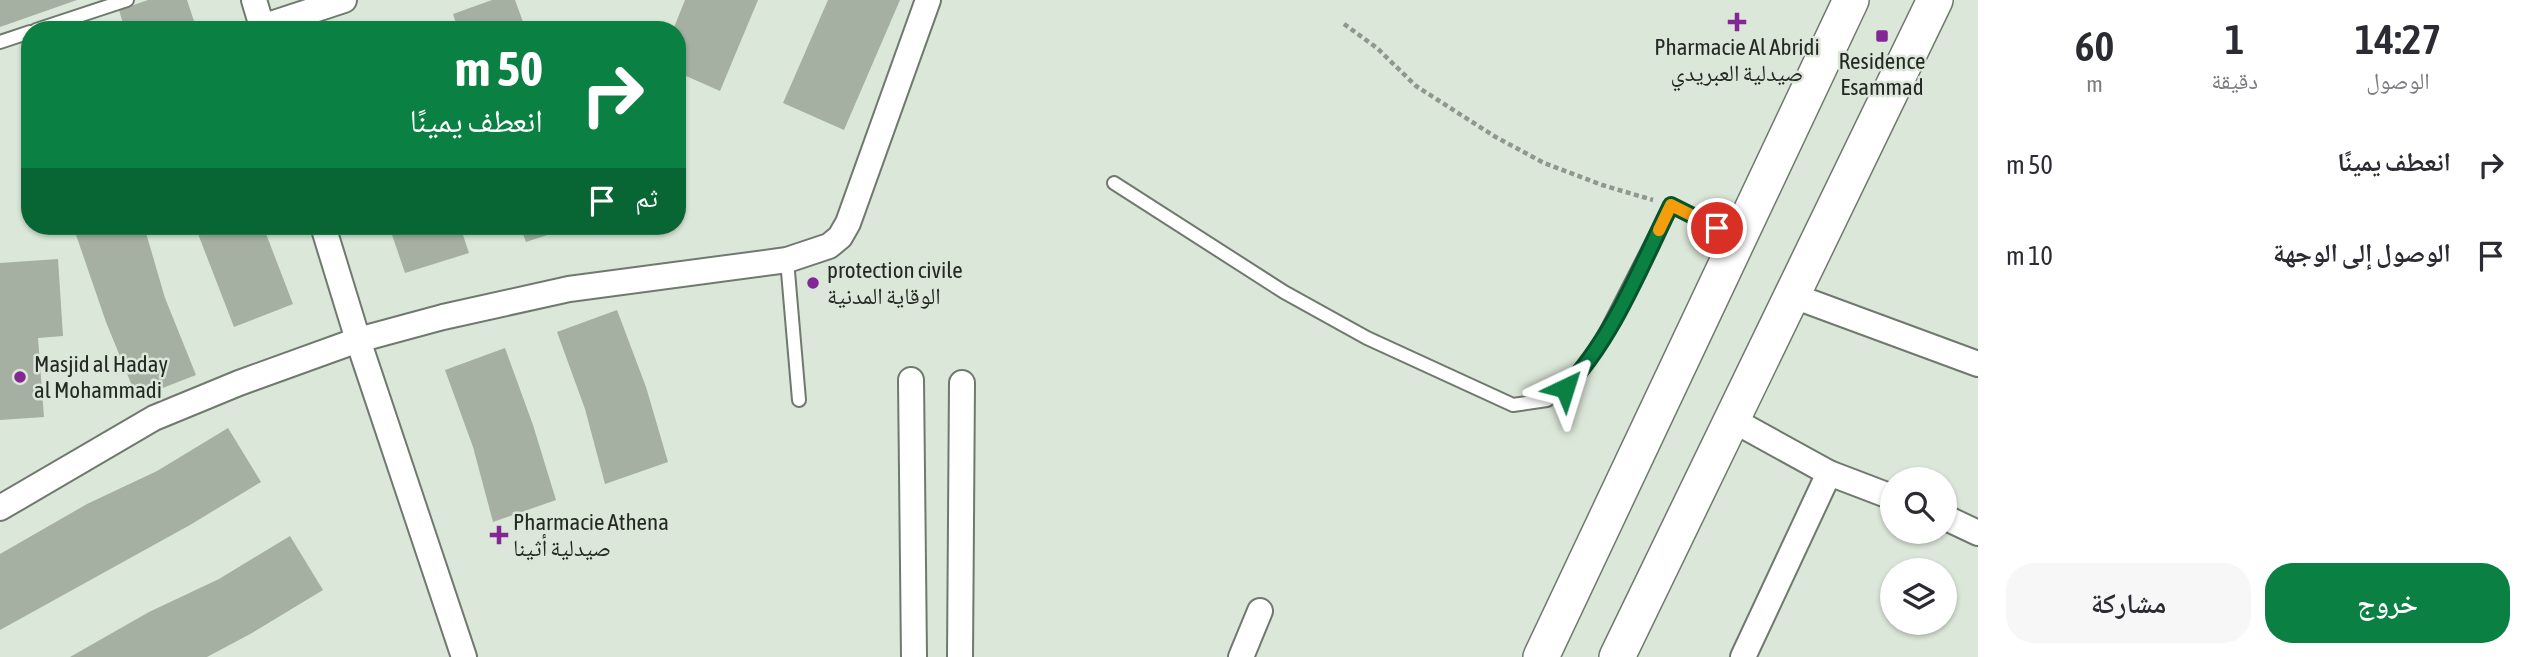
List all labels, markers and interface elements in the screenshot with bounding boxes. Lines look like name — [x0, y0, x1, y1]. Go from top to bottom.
marker: Pharmacie Al Abridi صيدلية العبريدي — [1729, 14, 1745, 30]
text: 1 — [2225, 15, 2244, 63]
text: 14:27 — [2355, 15, 2441, 63]
text: 60 — [2075, 22, 2114, 70]
marker: Residence Esammad — [1874, 28, 1890, 44]
place label: Pharmacie Al Abridi صيدلية العبريدي — [1654, 34, 1820, 92]
text: 50 m — [455, 40, 543, 96]
place label: Residence Esammad — [1839, 48, 1925, 100]
icon: right — [567, 49, 658, 140]
text: دقيقة — [2211, 68, 2258, 94]
text: الوصول — [2366, 68, 2430, 94]
text: m — [2086, 71, 2103, 97]
text: انعطف يمينًا — [410, 102, 543, 139]
icon: right — [2472, 146, 2510, 184]
text: انعطف يمينًا — [2337, 147, 2451, 177]
text: 50 m — [2006, 150, 2053, 180]
icon: arrive — [583, 182, 621, 220]
text: ثم — [635, 183, 658, 213]
pin — [1687, 198, 1747, 258]
icon: arrive — [1698, 209, 1736, 247]
icon: arrive — [2472, 237, 2510, 275]
text: الوصول إلى الوجهة — [2273, 238, 2451, 268]
text: 10 m — [2006, 241, 2053, 271]
place label: protection civile الوقاية المدنية — [827, 257, 963, 309]
marker: protection civile الوقاية المدنية — [805, 275, 821, 291]
place label: Masjid al Haday al Mohammadi — [34, 351, 168, 403]
position arrow — [1528, 351, 1602, 425]
marker: Masjid al Haday al Mohammadi — [12, 369, 28, 385]
map controls — [1880, 467, 1957, 635]
button: search — [1880, 467, 1957, 544]
place label: Pharmacie Athena صيدلية أثينا — [513, 509, 669, 561]
marker: Pharmacie Athena صيدلية أثينا — [491, 527, 507, 543]
button: layers — [1880, 558, 1957, 635]
button: مشاركة — [2006, 563, 2251, 643]
button: خروج — [2265, 563, 2510, 643]

